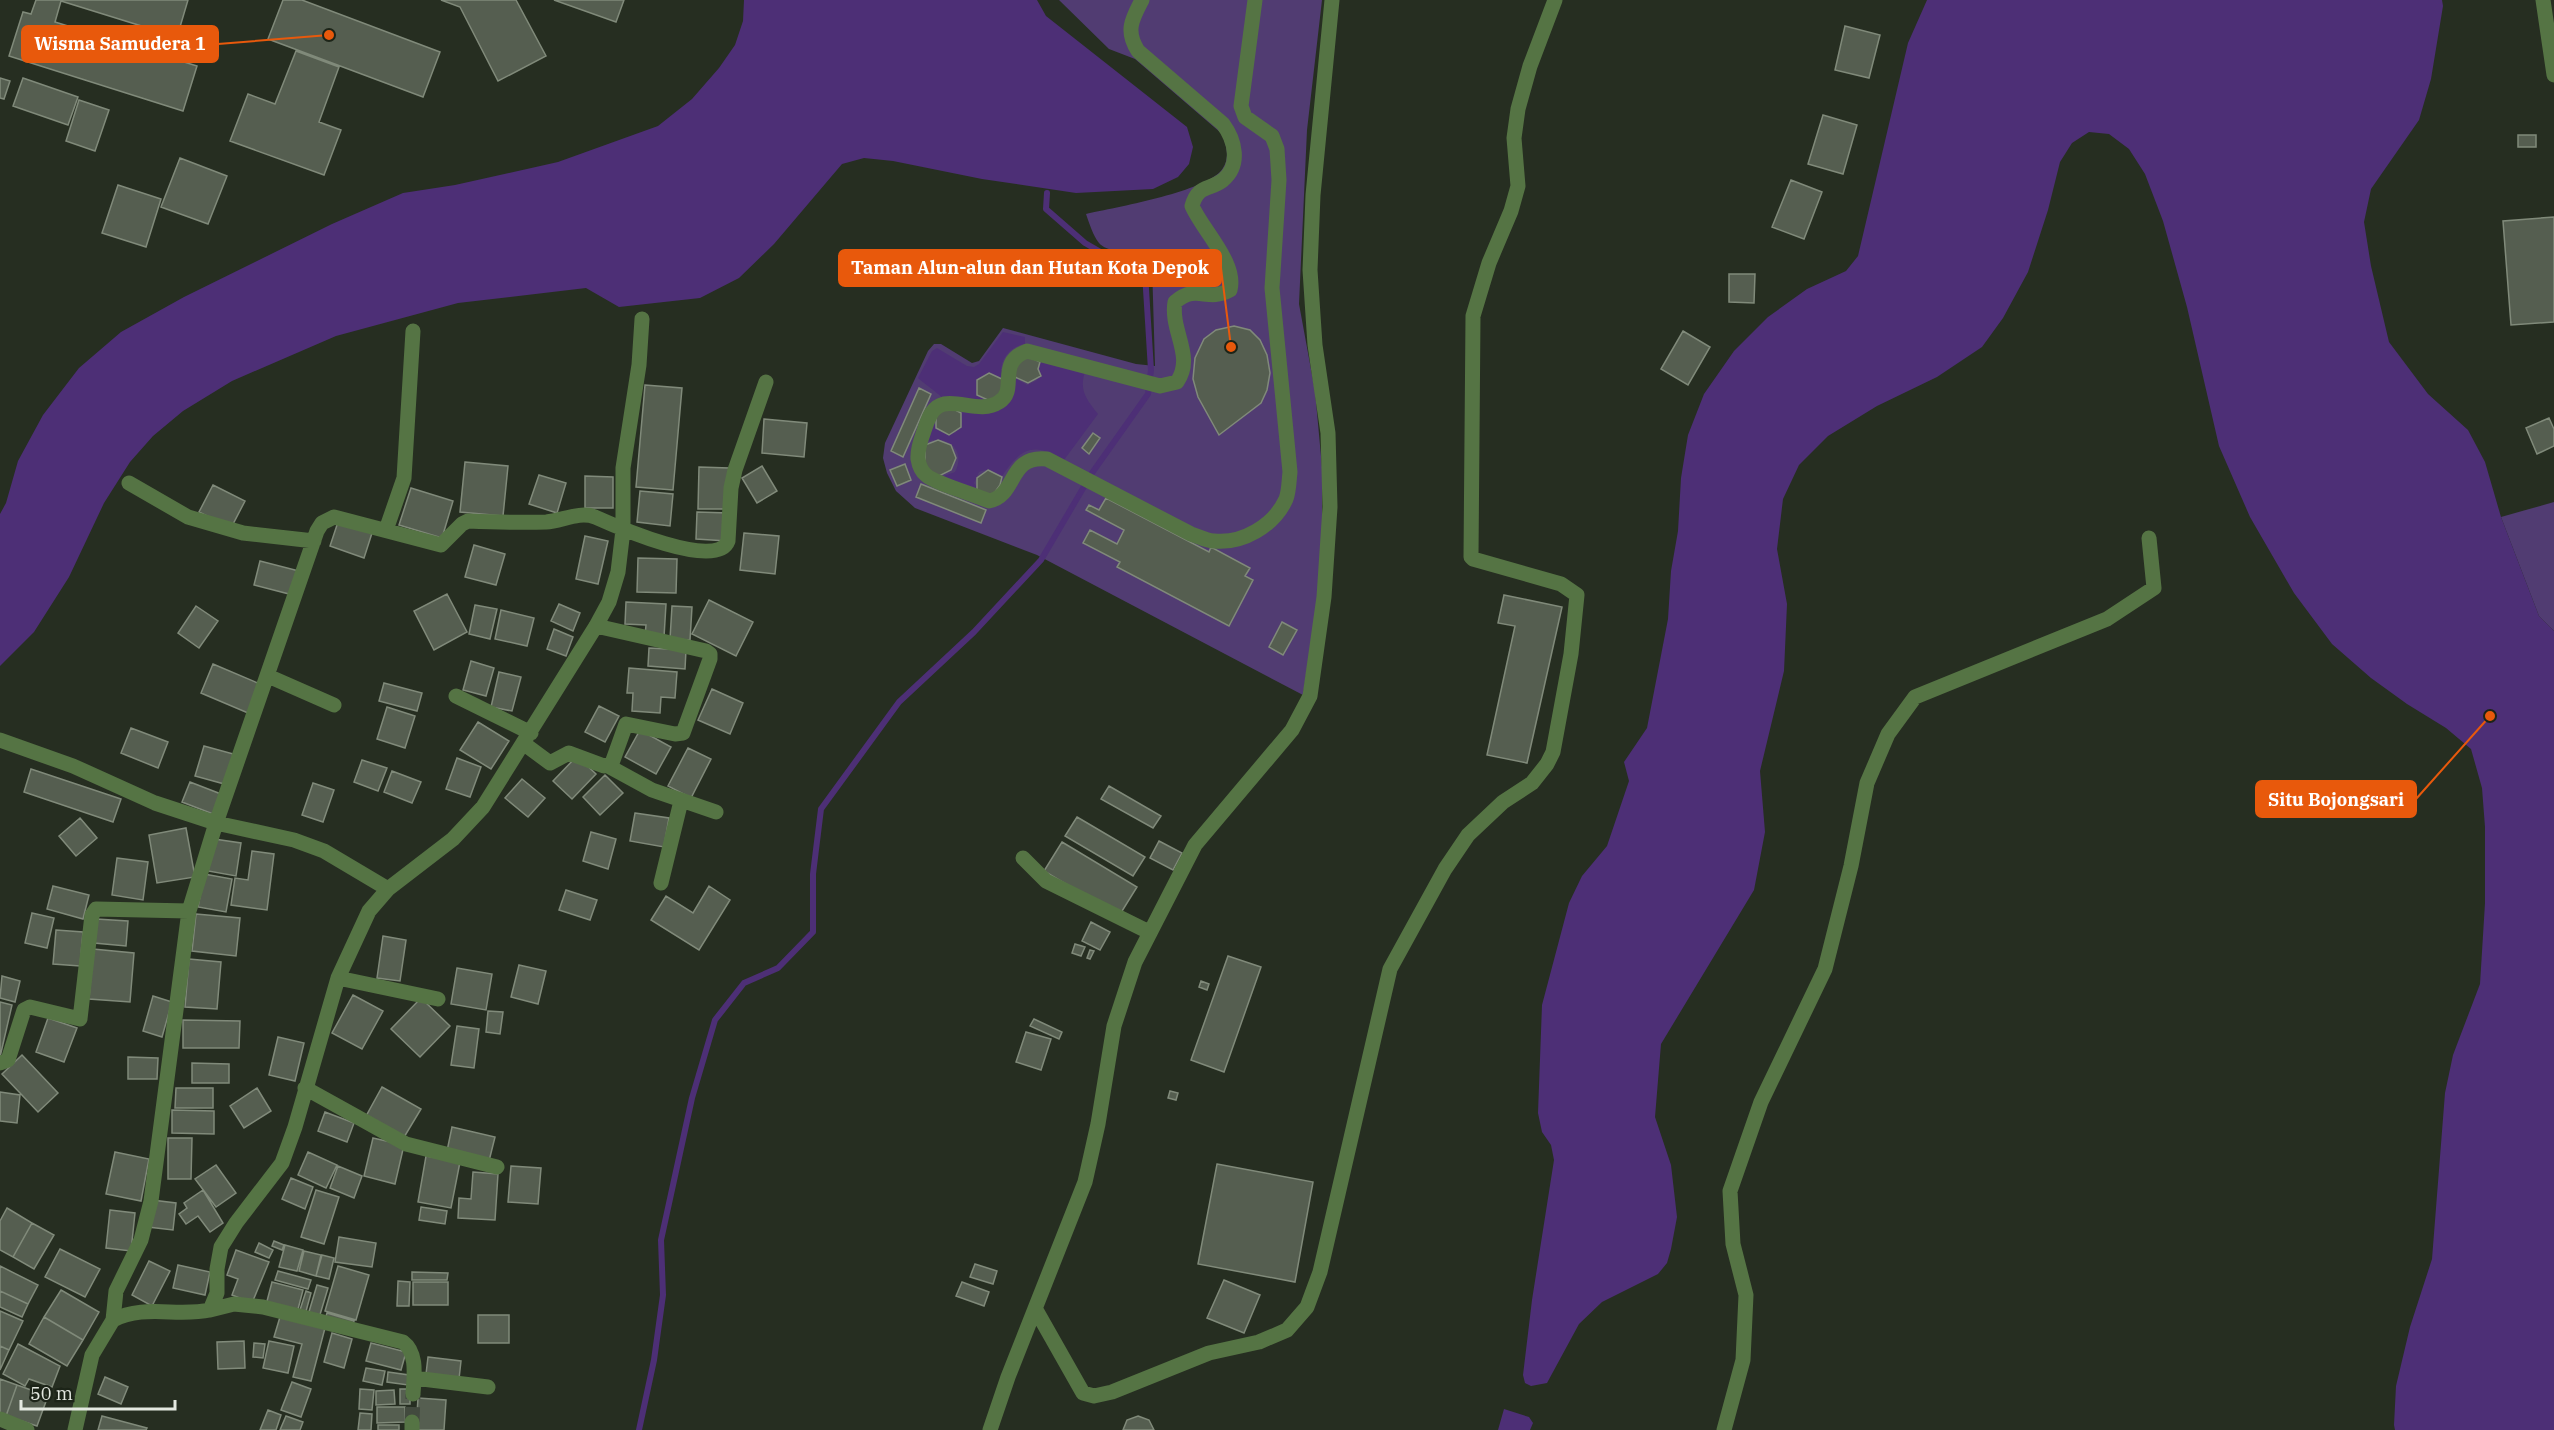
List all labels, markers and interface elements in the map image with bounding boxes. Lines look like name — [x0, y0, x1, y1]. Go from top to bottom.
callout: Wisma Samudera 1 — [22, 26, 218, 62]
text: Wisma Samudera 1 — [34, 32, 206, 55]
callout: Taman Alun-alun dan Hutan Kota Depok — [839, 250, 1221, 286]
text: Taman Alun-alun dan Hutan Kota Depok — [851, 256, 1210, 279]
callout: Situ Bojongsari — [2256, 781, 2416, 817]
text: Situ Bojongsari — [2268, 788, 2404, 811]
scale bar — [21, 1373, 176, 1411]
text: 50 m — [30, 1382, 73, 1405]

